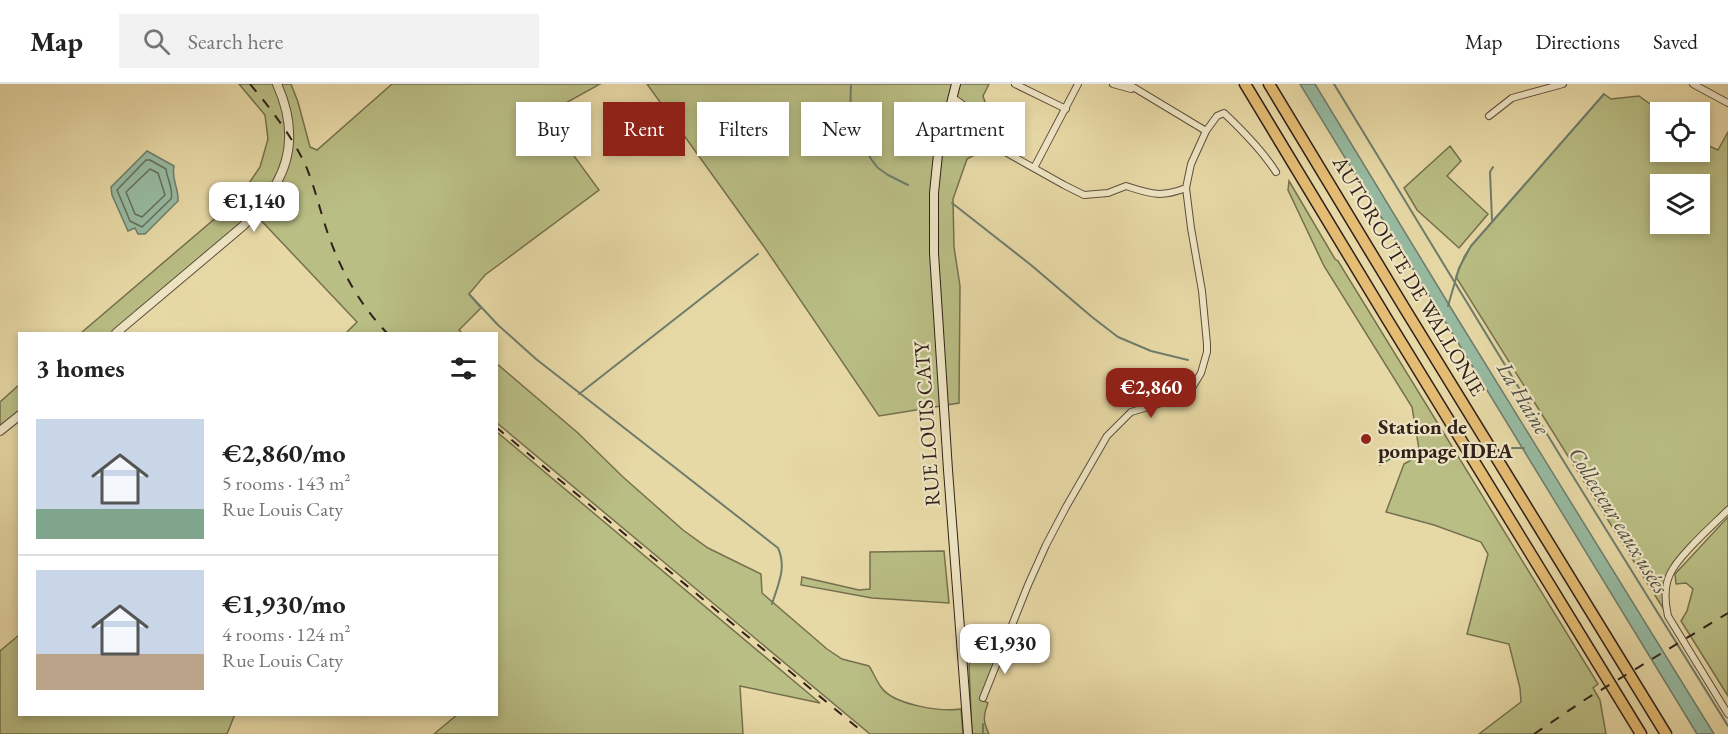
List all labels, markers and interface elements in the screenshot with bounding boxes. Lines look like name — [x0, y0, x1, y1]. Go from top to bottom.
search box — [119, 14, 539, 68]
text: Map — [30, 23, 83, 59]
icon: search — [140, 25, 173, 58]
text: Search here — [188, 27, 283, 56]
text: Map — [1465, 28, 1502, 55]
text: Directions — [1535, 28, 1620, 55]
text: Saved — [1653, 28, 1698, 55]
chip: Buy — [516, 102, 591, 156]
chip: Rent — [603, 102, 685, 156]
chip: Filters — [697, 102, 789, 156]
chip: New — [801, 102, 882, 156]
chip: Apartment — [894, 102, 1025, 156]
map controls — [1650, 102, 1710, 234]
button: locate — [1650, 102, 1710, 162]
street label: AUTOROUTE DE WALLONIE — [1326, 150, 1492, 401]
button: layers — [1650, 174, 1710, 234]
pin: €1,140 — [205, 182, 303, 233]
text: €1,140 — [223, 188, 285, 214]
street label: RUE LOUIS CATY — [907, 339, 946, 507]
text: 3 homes — [36, 351, 125, 385]
icon: filters — [447, 352, 480, 385]
water label: La Haine — [1490, 356, 1557, 440]
pin: €2,860 — [1102, 368, 1200, 419]
text: €2,860 — [1120, 374, 1182, 400]
place label: Station de pompage IDEA — [1378, 413, 1514, 464]
marker: Station de pompage IDEA — [1359, 432, 1373, 446]
text: €2,860/mo — [222, 436, 346, 470]
water label: Collecteur eaux usées — [1562, 442, 1676, 600]
icon: home — [84, 443, 156, 515]
text: 5 rooms · 143 m² — [222, 470, 350, 496]
text: Rue Louis Caty — [222, 496, 343, 522]
text: €1,930/mo — [222, 587, 346, 621]
icon: home — [84, 594, 156, 666]
text: 4 rooms · 124 m² — [222, 621, 350, 647]
pin: €1,930 — [956, 624, 1054, 675]
text: €1,930 — [974, 630, 1036, 656]
text: Rue Louis Caty — [222, 647, 343, 673]

